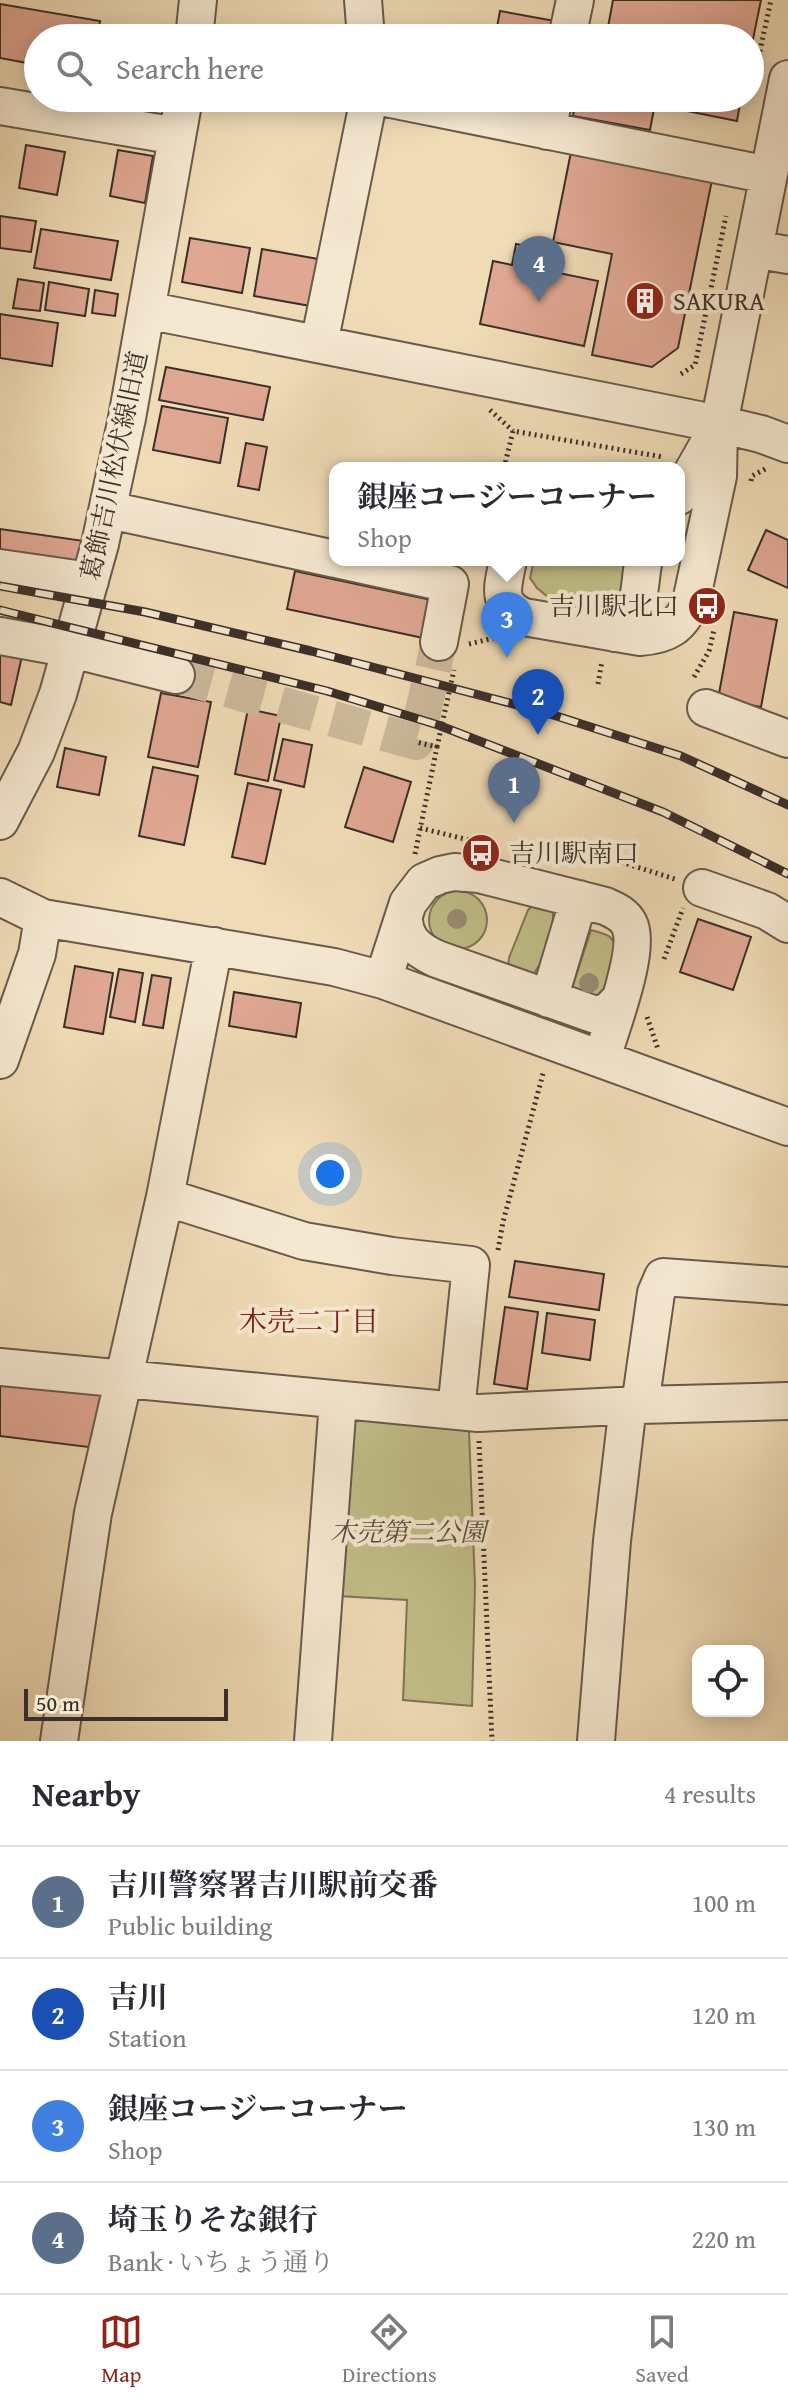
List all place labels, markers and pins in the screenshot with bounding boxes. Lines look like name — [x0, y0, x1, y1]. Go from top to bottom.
pin: 4 — [513, 236, 565, 302]
building icon: SAKURA — [624, 280, 666, 322]
place label: SAKURA — [673, 281, 765, 320]
bus stop icon: 吉川駅北口 — [686, 585, 728, 627]
place label: 吉川駅北口 — [549, 586, 679, 625]
pin: 3 — [481, 592, 533, 658]
pin: 2 — [512, 669, 564, 735]
pin: 1 — [488, 757, 540, 823]
bus stop icon: 吉川駅南口 — [460, 832, 502, 874]
place label: 吉川駅南口 — [509, 833, 639, 872]

